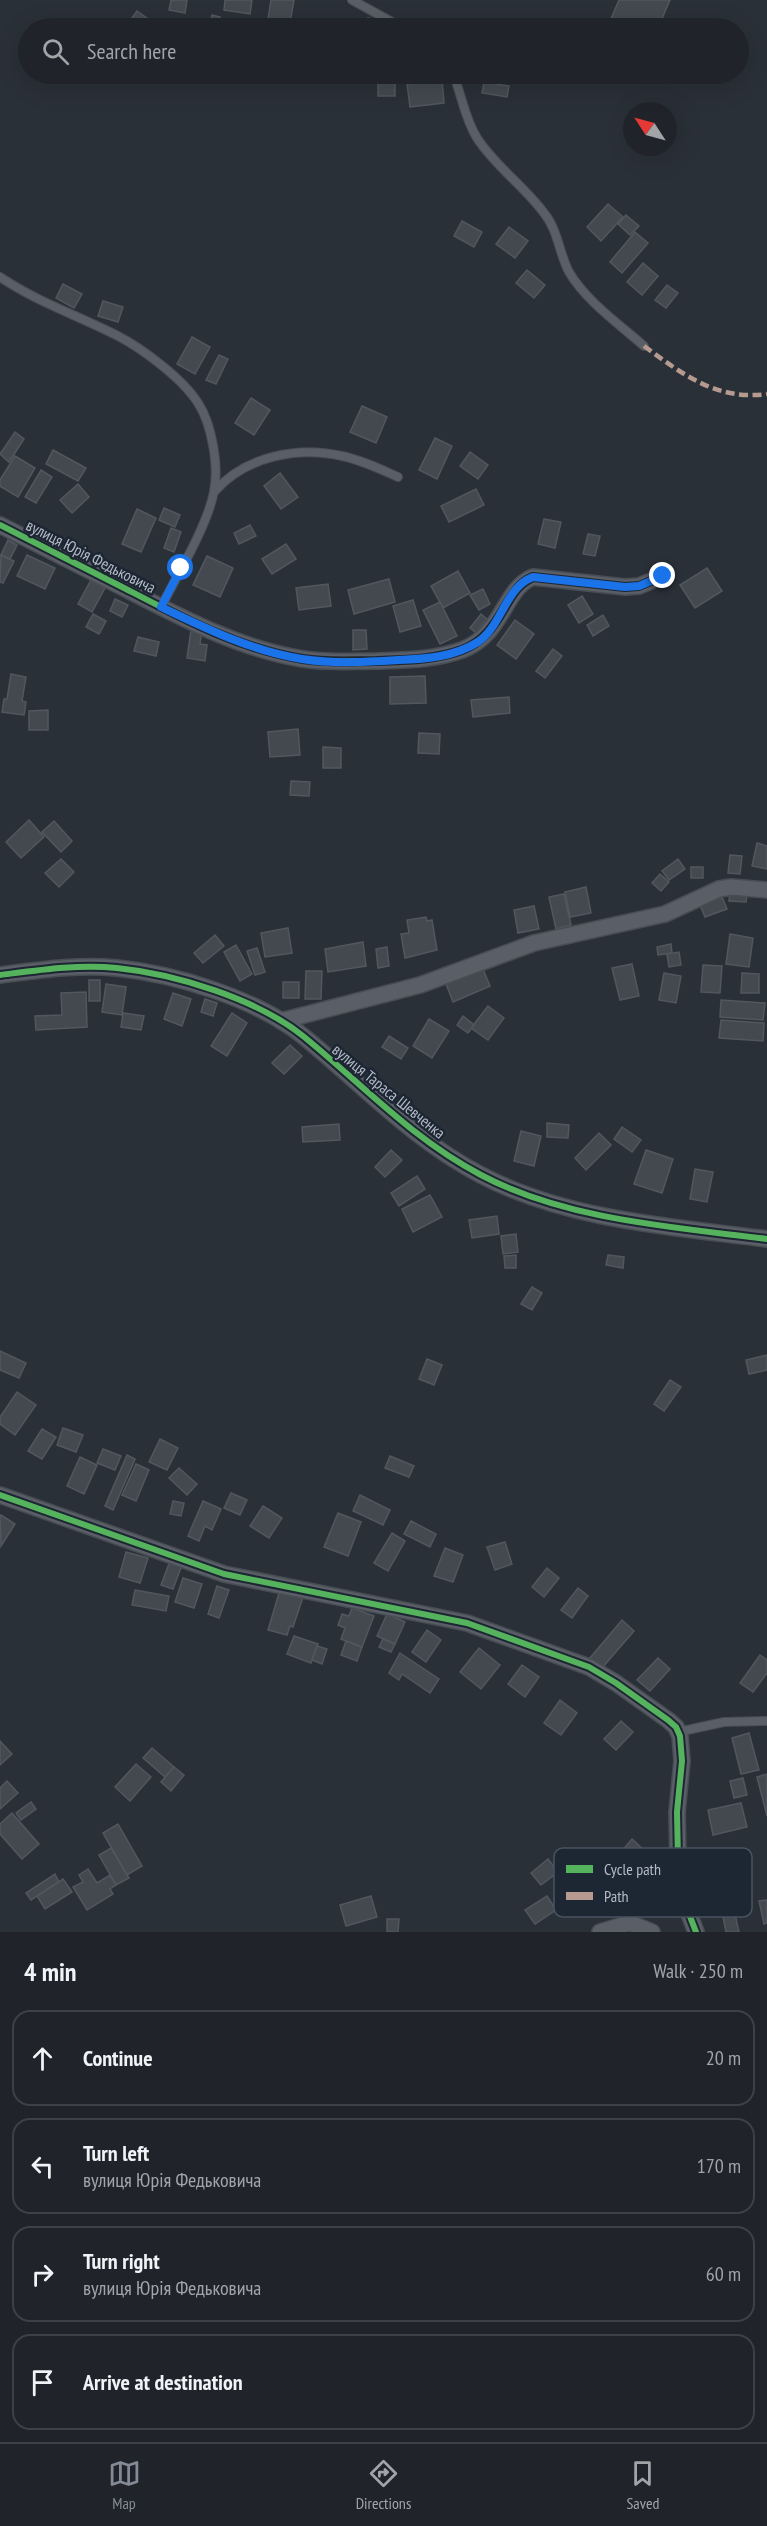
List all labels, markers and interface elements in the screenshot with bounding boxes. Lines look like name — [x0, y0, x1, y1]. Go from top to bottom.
search box — [18, 18, 749, 84]
icon: search — [39, 35, 72, 68]
text: Search here — [87, 37, 176, 65]
north arrow — [623, 102, 677, 156]
street label: вулиця Юрія Федьковича — [23, 515, 159, 597]
route start — [167, 554, 193, 580]
route end — [649, 562, 675, 588]
street label: вулиця Тараса Шевченка — [328, 1039, 450, 1143]
legend — [554, 1848, 752, 1917]
text: Cycle path — [604, 1859, 661, 1879]
text: Path — [604, 1886, 629, 1906]
text: 4 min — [24, 1955, 77, 1988]
text: Walk · 250 m — [653, 1958, 743, 1984]
icon: ahead — [26, 2042, 59, 2075]
text: Continue — [83, 2044, 153, 2072]
text: 20 m — [706, 2045, 741, 2071]
text: Turn left — [83, 2139, 149, 2167]
icon: left — [26, 2150, 59, 2183]
text: 170 m — [697, 2153, 741, 2179]
text: вулиця Юрія Федьковича — [83, 2167, 261, 2193]
text: Turn right — [83, 2247, 160, 2275]
icon: right — [26, 2258, 59, 2291]
text: 60 m — [706, 2261, 741, 2287]
text: вулиця Юрія Федьковича — [83, 2275, 261, 2301]
icon: arrive — [26, 2366, 59, 2399]
text: Arrive at destination — [83, 2368, 243, 2396]
tab: Map — [108, 2457, 141, 2513]
tab: Directions — [356, 2457, 411, 2513]
tab: Saved — [626, 2457, 659, 2513]

